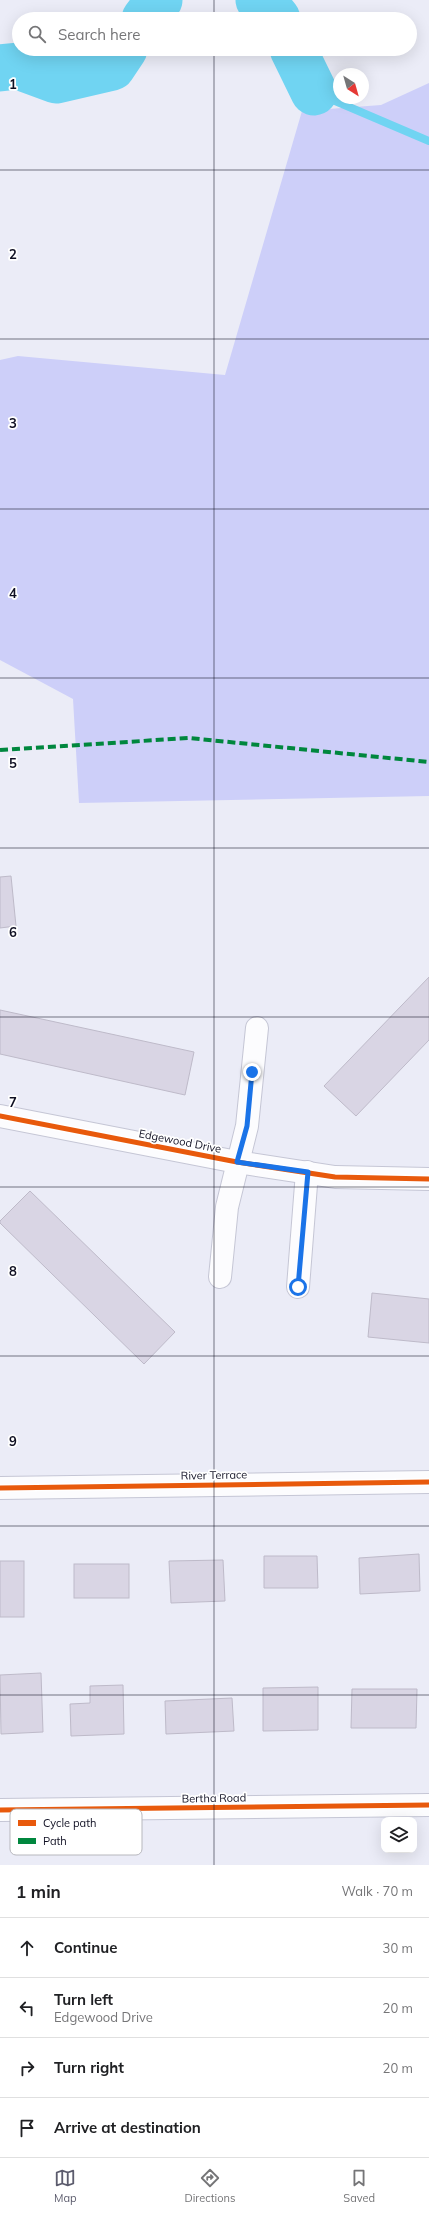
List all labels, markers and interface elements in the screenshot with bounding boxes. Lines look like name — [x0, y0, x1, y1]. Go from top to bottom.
search box — [12, 12, 417, 56]
icon: search — [26, 23, 48, 45]
text: Search here — [58, 25, 140, 44]
north arrow — [333, 68, 369, 104]
text: 1 — [9, 76, 17, 92]
text: 2 — [9, 246, 17, 262]
text: 3 — [9, 415, 17, 431]
text: 4 — [9, 585, 17, 601]
text: 5 — [9, 755, 17, 771]
text: 6 — [9, 924, 17, 940]
route end — [243, 1063, 261, 1081]
text: 7 — [9, 1094, 17, 1110]
street label: Edgewood Drive — [138, 1126, 222, 1156]
text: 8 — [9, 1263, 17, 1279]
route start — [289, 1278, 307, 1296]
text: 9 — [9, 1433, 17, 1449]
street label: River Terrace — [181, 1467, 247, 1483]
street label: Bertha Road — [182, 1790, 246, 1806]
legend — [10, 1809, 142, 1855]
text: Cycle path — [43, 1816, 96, 1830]
map controls — [381, 1817, 417, 1853]
button: layers — [381, 1817, 417, 1853]
text: Path — [43, 1834, 67, 1848]
text: 1 min — [16, 1881, 61, 1902]
text: Walk · 70 m — [342, 1883, 413, 1899]
icon: ahead — [16, 1937, 38, 1959]
text: Continue — [54, 1938, 117, 1957]
text: 30 m — [383, 1940, 413, 1956]
text: Turn left — [54, 1990, 113, 2009]
icon: left — [16, 1997, 38, 2019]
text: 20 m — [383, 2000, 413, 2016]
text: Edgewood Drive — [54, 2009, 153, 2025]
icon: right — [16, 2057, 38, 2079]
text: Turn right — [54, 2058, 124, 2077]
text: 20 m — [383, 2060, 413, 2076]
icon: arrive — [16, 2117, 38, 2139]
text: Arrive at destination — [54, 2118, 201, 2137]
tab: Map — [54, 2167, 77, 2205]
tab: Directions — [185, 2167, 235, 2205]
tab: Saved — [343, 2167, 375, 2205]

